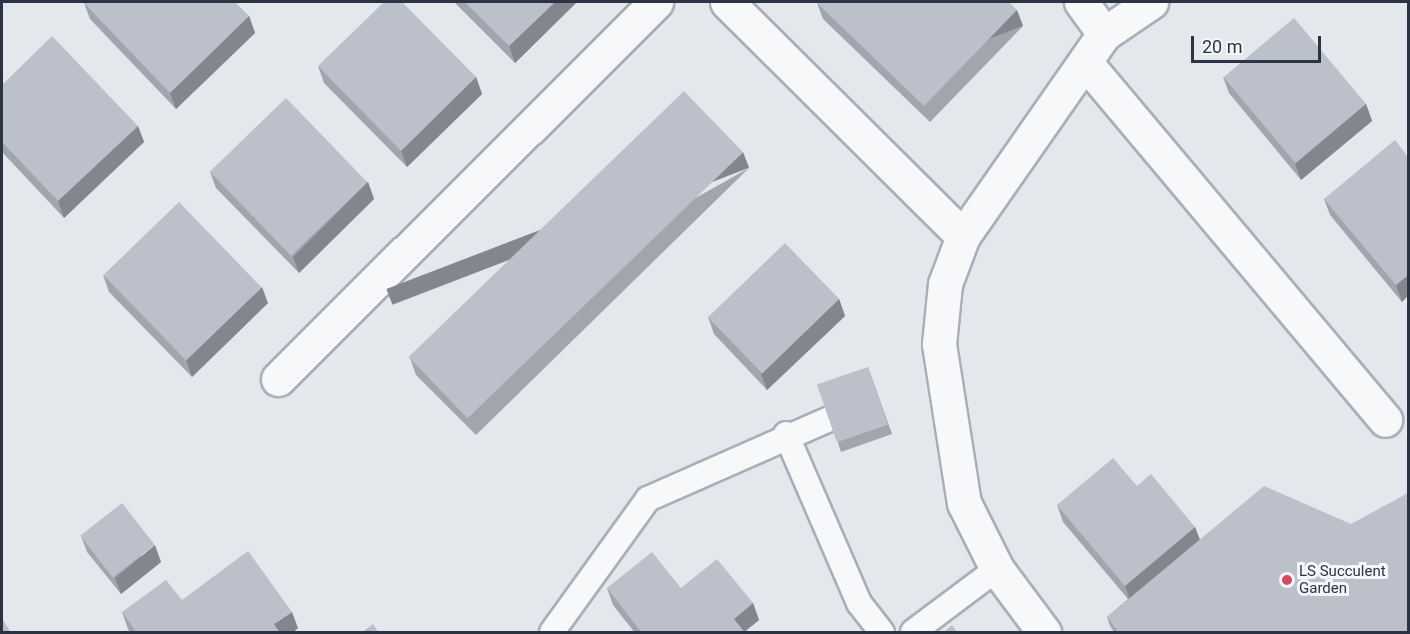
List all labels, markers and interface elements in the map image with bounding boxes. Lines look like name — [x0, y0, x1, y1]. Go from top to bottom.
scale bar — [1194, 24, 1324, 62]
text: 20 m — [1202, 36, 1242, 57]
place label: LS Succulent Garden — [1299, 562, 1386, 597]
marker: LS Succulent Garden — [1280, 573, 1294, 587]

